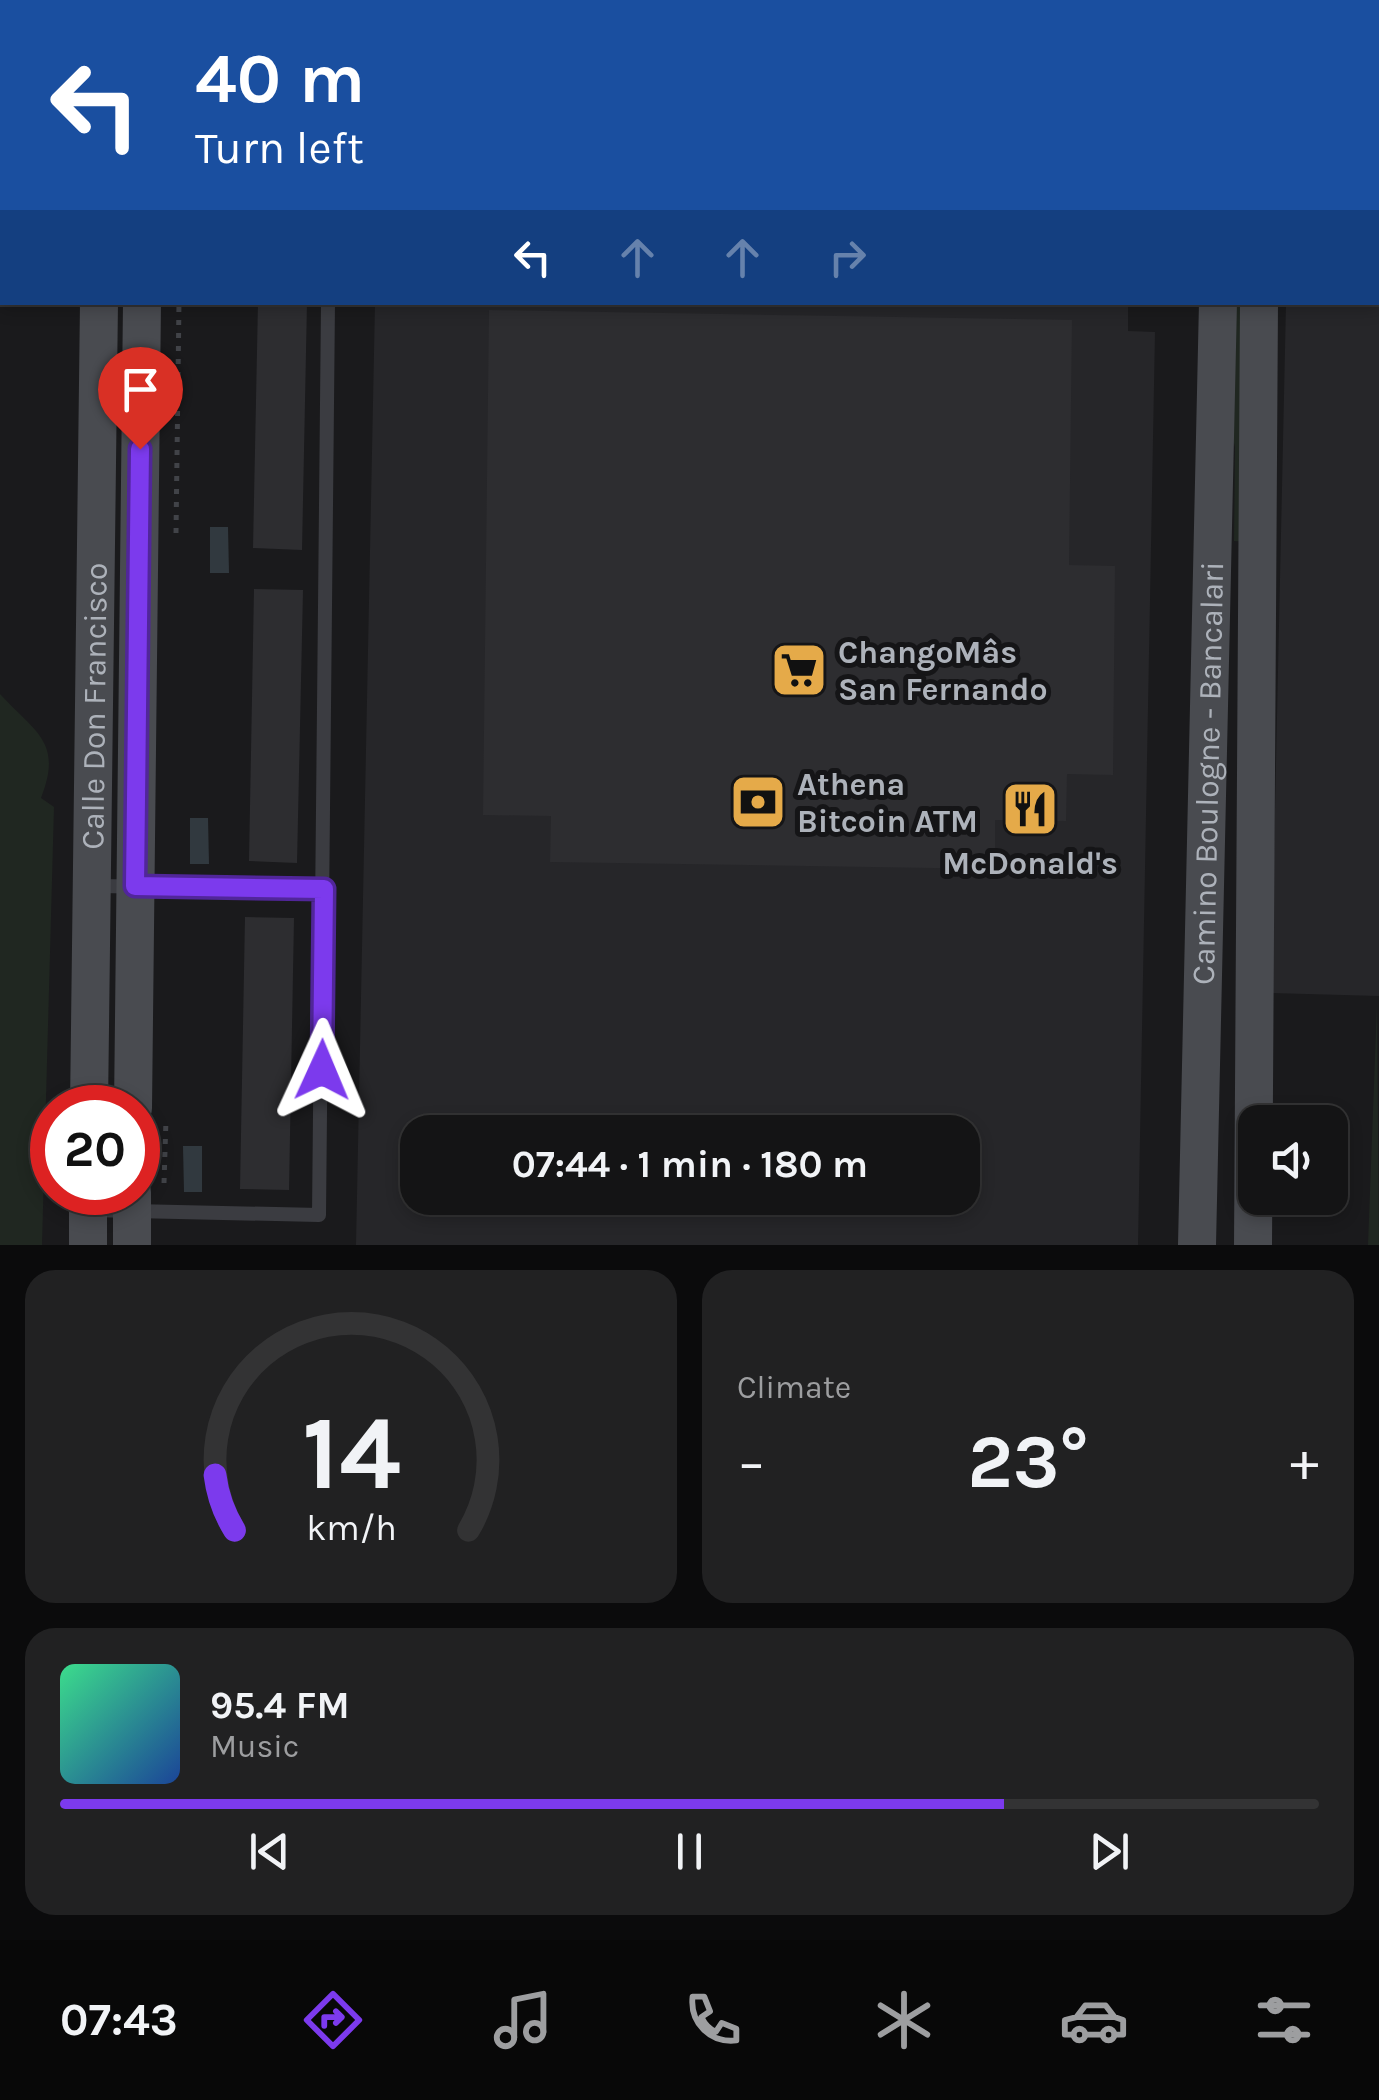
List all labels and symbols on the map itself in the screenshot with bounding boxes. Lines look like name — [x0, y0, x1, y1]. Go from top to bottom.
pin — [98, 347, 183, 450]
street label: Camino Boulogne - Bancalari — [1185, 561, 1231, 985]
street label: Calle Don Francisco — [74, 562, 115, 850]
place label: ChangoMâs San Fernando — [838, 634, 1048, 708]
supermarket icon: ChangoMâs San Fernando — [769, 640, 829, 700]
place label: Athena Bitcoin ATM — [797, 766, 978, 840]
bank icon: Athena Bitcoin ATM — [728, 772, 788, 832]
restaurant icon: McDonald's — [1000, 779, 1060, 839]
place label: McDonald's — [942, 845, 1118, 882]
position arrow — [270, 1018, 374, 1122]
speed limit sign: 20 — [30, 1085, 160, 1215]

